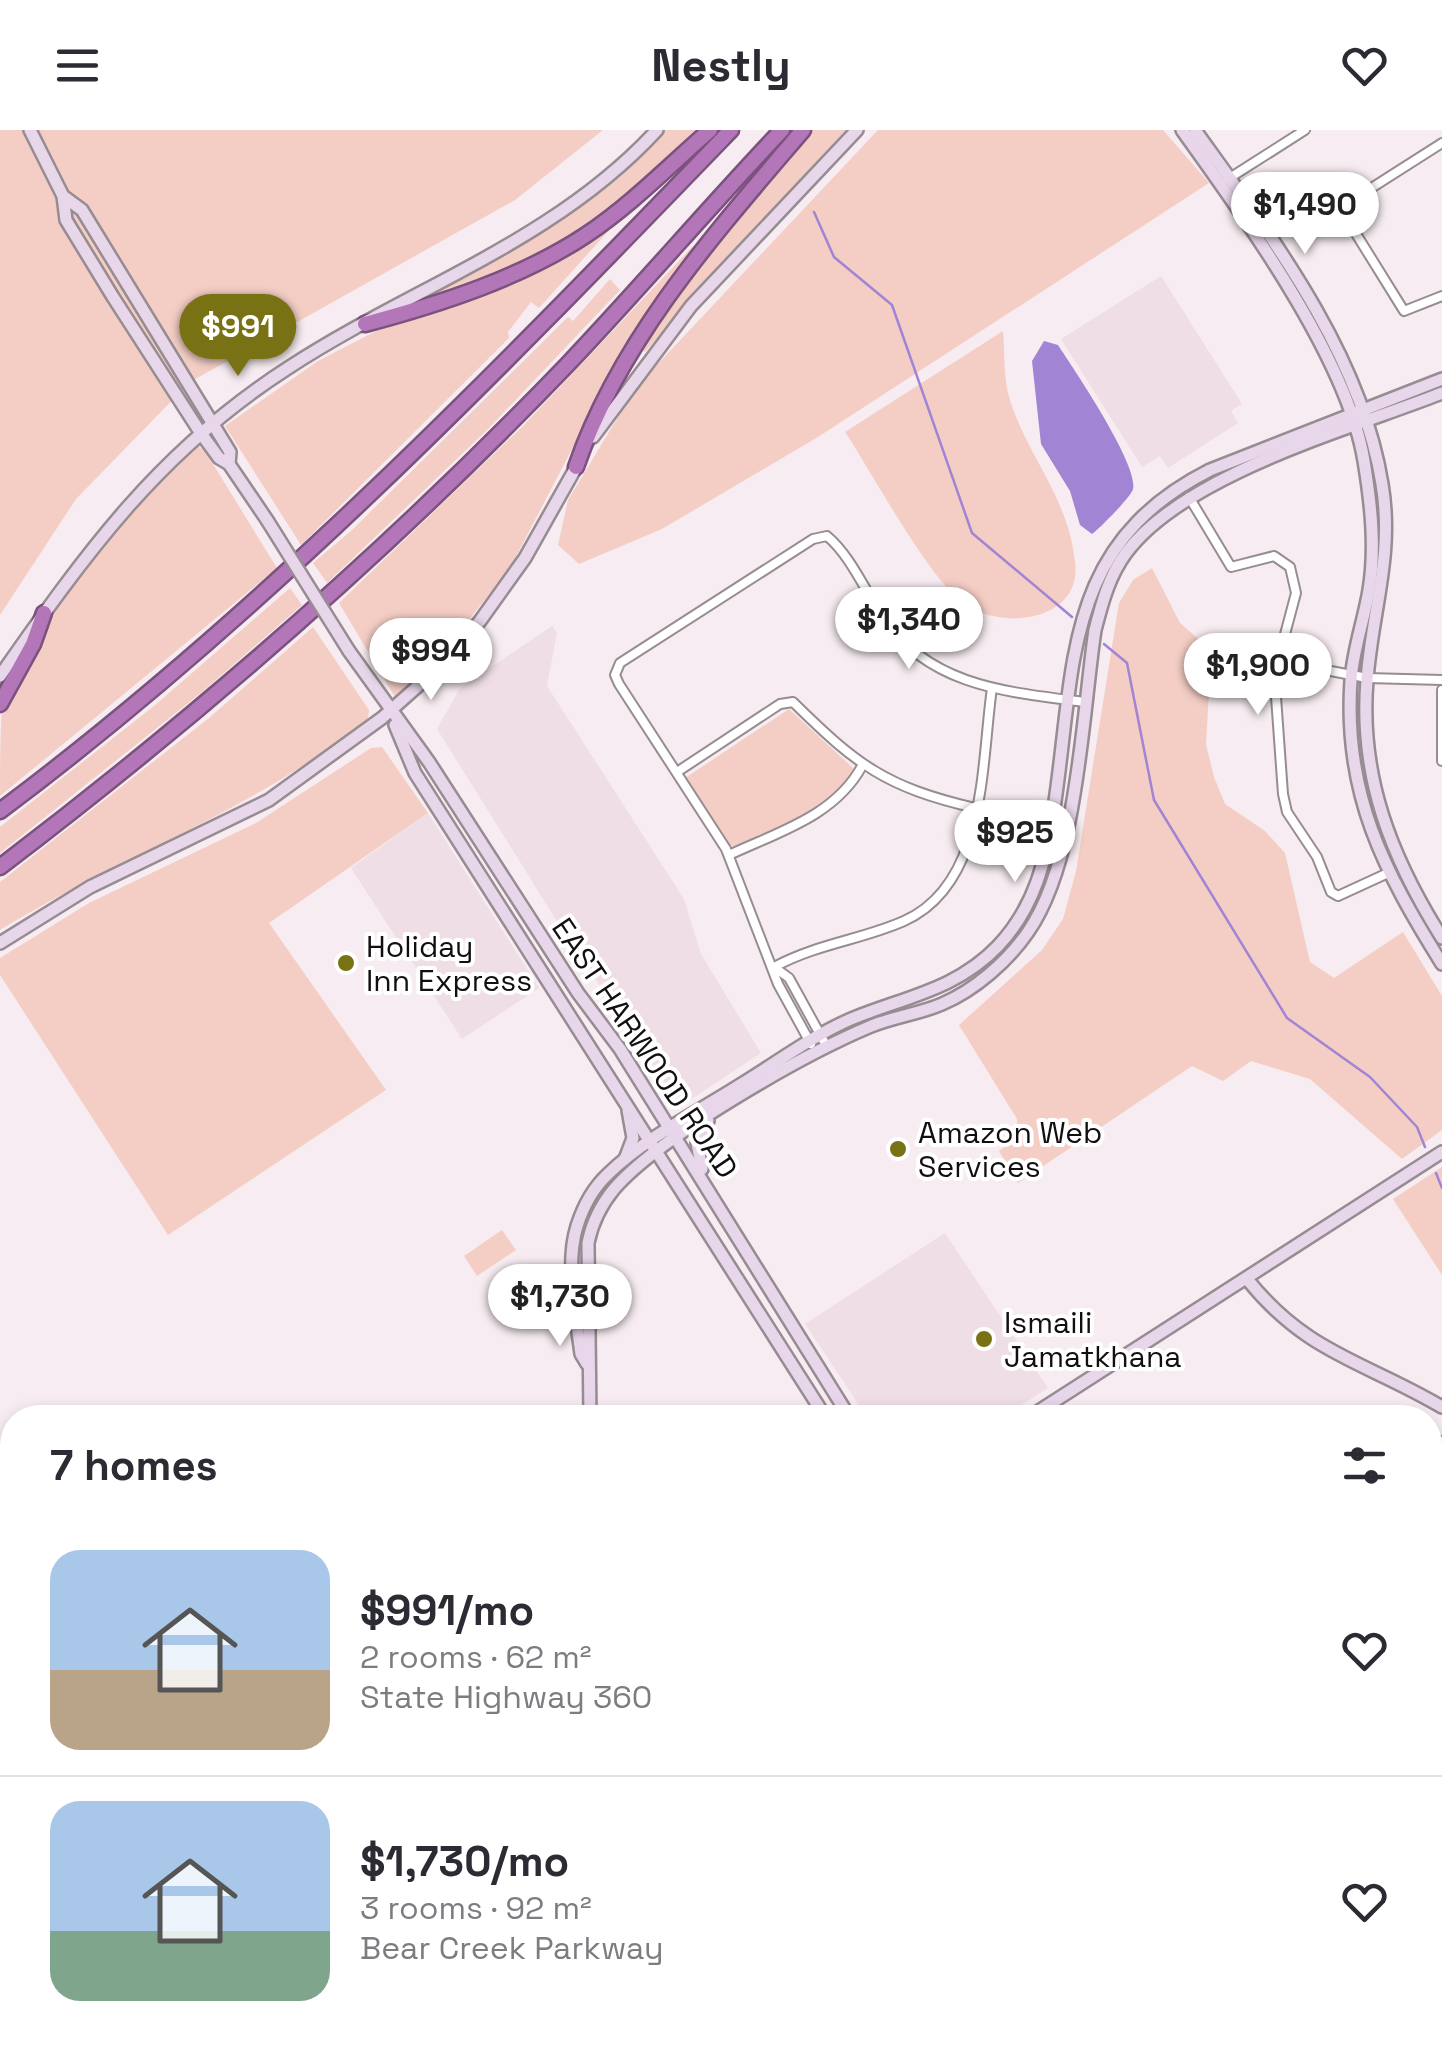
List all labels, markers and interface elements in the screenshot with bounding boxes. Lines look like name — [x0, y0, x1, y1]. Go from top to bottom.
text: Nestly — [651, 37, 791, 94]
icon: menu — [50, 38, 105, 93]
icon: heart — [1337, 38, 1392, 93]
pin: $1,490 — [1224, 172, 1386, 257]
text: $1,490 — [1253, 184, 1357, 224]
pin: $991 — [179, 294, 297, 379]
text: $991 — [201, 306, 275, 346]
pin: $1,340 — [828, 587, 990, 672]
text: $1,340 — [857, 599, 961, 639]
pin: $994 — [372, 618, 490, 703]
text: $994 — [391, 630, 471, 670]
pin: $1,900 — [1177, 633, 1339, 718]
text: $1,900 — [1206, 645, 1310, 685]
pin: $925 — [956, 800, 1074, 885]
text: $925 — [976, 812, 1054, 852]
street label: EAST HARWOOD ROAD — [543, 910, 747, 1186]
place label: Holiday Inn Express — [366, 927, 532, 1000]
marker: Holiday Inn Express — [335, 952, 357, 974]
place label: Amazon Web Services — [918, 1113, 1102, 1186]
marker: Amazon Web Services — [887, 1138, 909, 1160]
pin: $1,730 — [479, 1264, 641, 1349]
text: $1,730 — [510, 1276, 610, 1316]
place label: Ismaili Jamatkhana — [1004, 1303, 1182, 1376]
marker: Ismaili Jamatkhana — [973, 1328, 995, 1350]
icon: filters — [1337, 1438, 1392, 1493]
text: 7 homes — [50, 1439, 218, 1492]
text: $991/mo — [360, 1584, 534, 1637]
icon: home — [130, 1590, 250, 1710]
icon: heart — [1337, 1623, 1392, 1678]
text: 2 rooms · 62 m² — [360, 1637, 592, 1677]
text: State Highway 360 — [360, 1677, 652, 1717]
text: $1,730/mo — [360, 1835, 569, 1888]
icon: home — [130, 1841, 250, 1961]
icon: heart — [1337, 1874, 1392, 1929]
text: 3 rooms · 92 m² — [360, 1888, 592, 1928]
text: Bear Creek Parkway — [360, 1928, 664, 1968]

